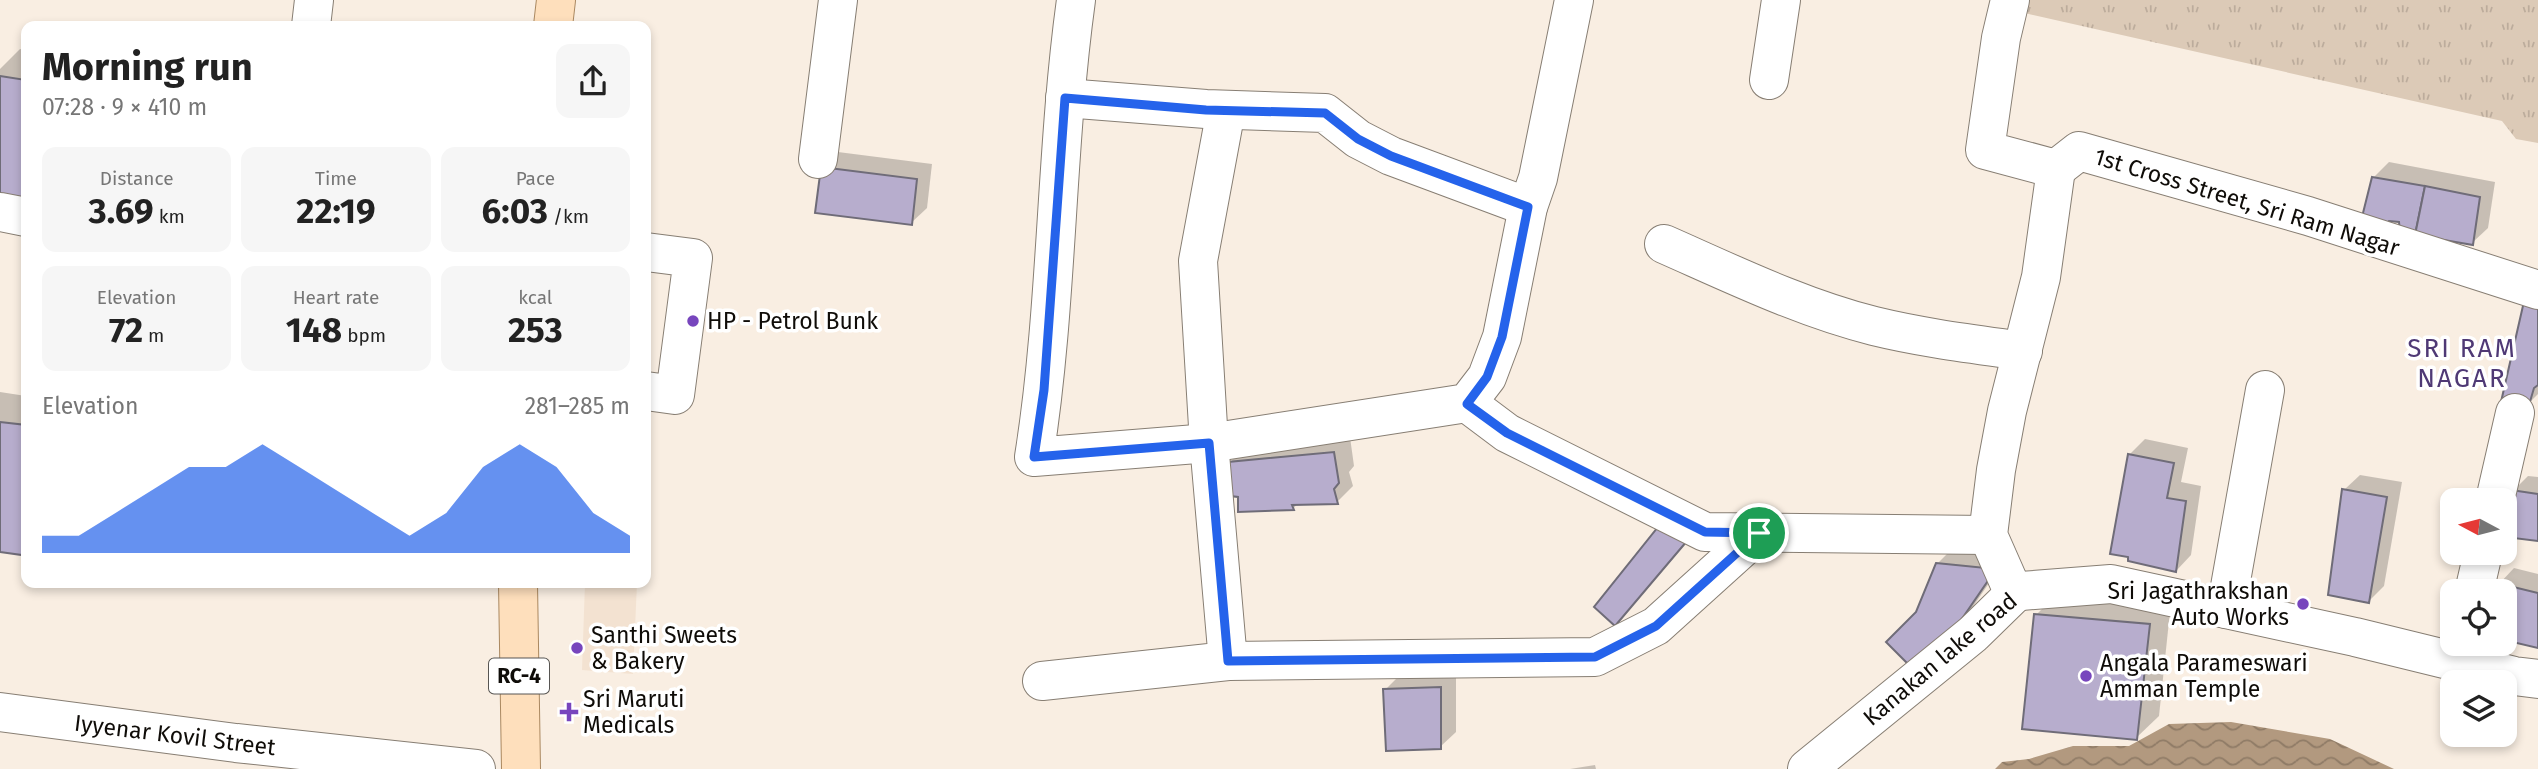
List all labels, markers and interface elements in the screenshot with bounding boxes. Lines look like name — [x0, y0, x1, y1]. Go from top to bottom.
text: Morning run — [42, 44, 253, 90]
button: share — [556, 44, 630, 118]
text: 07:28 · 9 × 410 m — [42, 93, 207, 121]
street label: 1st Cross Street, Sri Ram Nagar — [2091, 142, 2403, 262]
text: Distance — [100, 167, 174, 190]
text: Time — [315, 167, 357, 190]
text: Pace — [516, 167, 555, 190]
text: 3.69 — [89, 190, 154, 232]
text: 22:19 — [296, 190, 376, 232]
text: 6:03 — [482, 190, 548, 232]
text: km — [154, 205, 185, 228]
text: /km — [548, 205, 589, 228]
text: Elevation — [97, 286, 176, 309]
text: Heart rate — [293, 286, 379, 309]
text: kcal — [518, 286, 552, 309]
place label: HP - Petrol Bunk — [707, 307, 878, 335]
text: 72 — [109, 309, 143, 351]
text: 148 — [286, 309, 342, 351]
text: 253 — [508, 309, 563, 351]
marker: HP - Petrol Bunk — [685, 313, 701, 329]
text: m — [143, 324, 164, 347]
text: bpm — [342, 324, 386, 347]
district label: SRI RAM NAGAR — [2407, 333, 2517, 394]
text: Elevation — [42, 392, 138, 420]
text: 281–285 m — [525, 392, 630, 420]
north arrow — [2440, 488, 2516, 565]
map controls — [2440, 488, 2517, 747]
pin — [1729, 503, 1789, 563]
icon: arrive — [1740, 514, 1778, 552]
place label: Sri Jagathrakshan Auto Works — [2107, 577, 2289, 631]
button: locate — [2440, 579, 2517, 656]
street label: Kanakan lake road — [1857, 586, 2023, 732]
marker: Sri Jagathrakshan Auto Works — [2295, 596, 2311, 612]
place label: Santhi Sweets & Bakery — [591, 621, 737, 675]
marker: Santhi Sweets & Bakery — [569, 640, 585, 656]
place label: Angala Parameswari Amman Temple — [2100, 649, 2308, 703]
road number: RC-4 — [489, 658, 549, 694]
marker: Angala Parameswari Amman Temple — [2078, 668, 2094, 684]
button: layers — [2440, 670, 2517, 747]
place label: Sri Maruti Medicals — [583, 685, 684, 739]
marker: Sri Maruti Medicals — [561, 704, 577, 720]
street label: Iyyenar Kovil Street — [73, 709, 278, 761]

